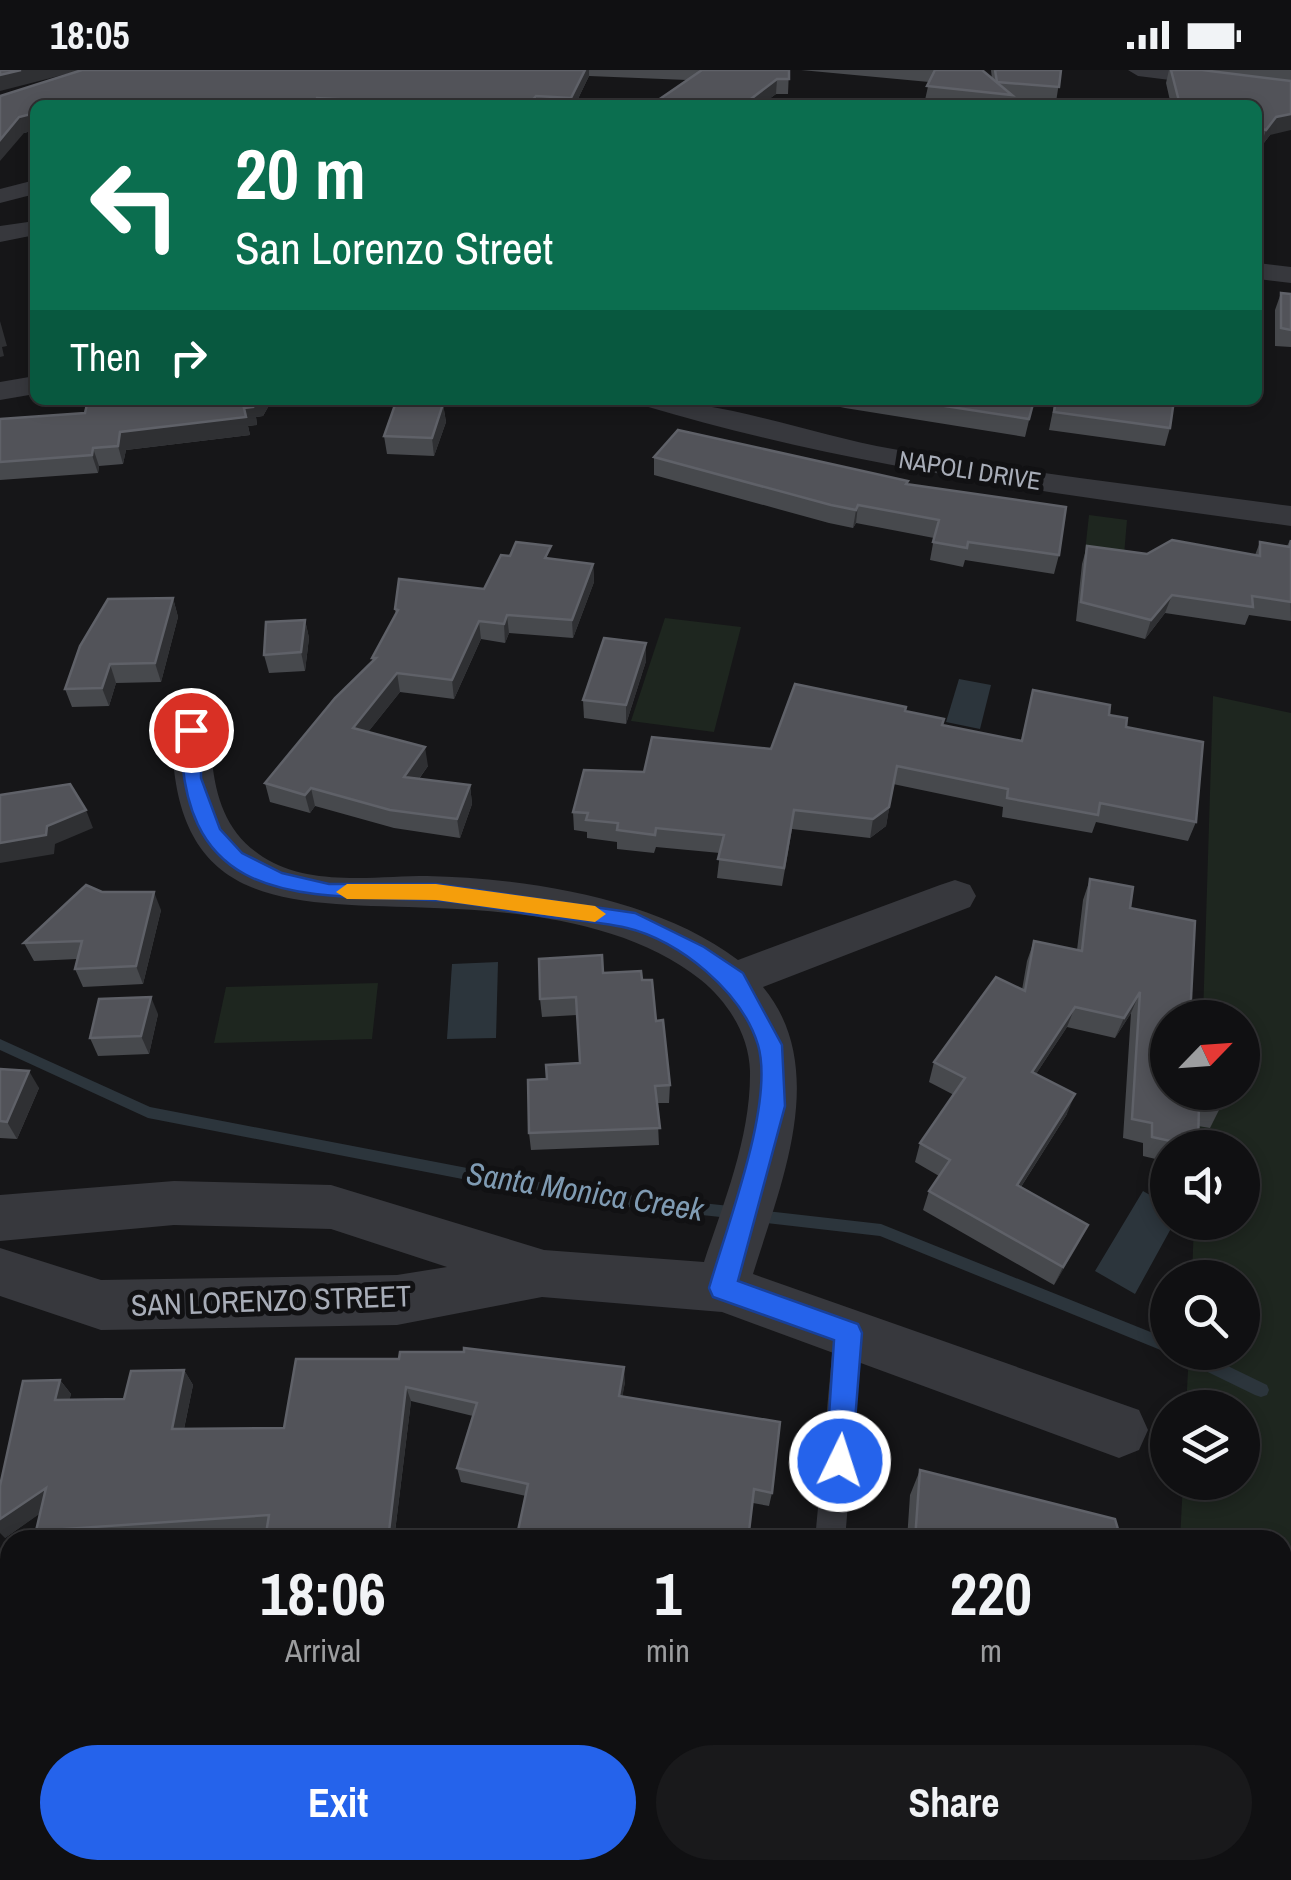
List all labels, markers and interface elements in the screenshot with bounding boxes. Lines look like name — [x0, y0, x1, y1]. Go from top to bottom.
text: 18:05 — [50, 10, 130, 61]
text: 20 m — [235, 127, 366, 221]
icon: left — [70, 140, 200, 270]
text: San Lorenzo Street — [235, 217, 553, 278]
icon: right — [161, 330, 216, 385]
text: Then — [70, 332, 141, 383]
street label: NAPOLI DRIVE — [896, 442, 1044, 498]
pin — [149, 688, 234, 773]
icon: arrive — [164, 703, 219, 758]
north arrow — [1150, 1000, 1260, 1110]
map controls — [1150, 1000, 1260, 1500]
button: sound — [1150, 1130, 1260, 1240]
water label: Santa Monica Creek — [464, 1151, 707, 1231]
button: search — [1150, 1260, 1260, 1370]
street label: SAN LORENZO STREET — [130, 1275, 412, 1325]
button: layers — [1150, 1390, 1260, 1500]
position arrow — [788, 1409, 892, 1513]
text: 18:06 — [260, 1553, 386, 1634]
text: 1 — [654, 1553, 682, 1634]
text: 220 — [950, 1553, 1032, 1634]
text: Arrival — [285, 1629, 361, 1672]
text: min — [646, 1629, 690, 1672]
text: m — [980, 1629, 1002, 1672]
button: Exit — [40, 1745, 636, 1860]
button: Share — [656, 1745, 1252, 1860]

